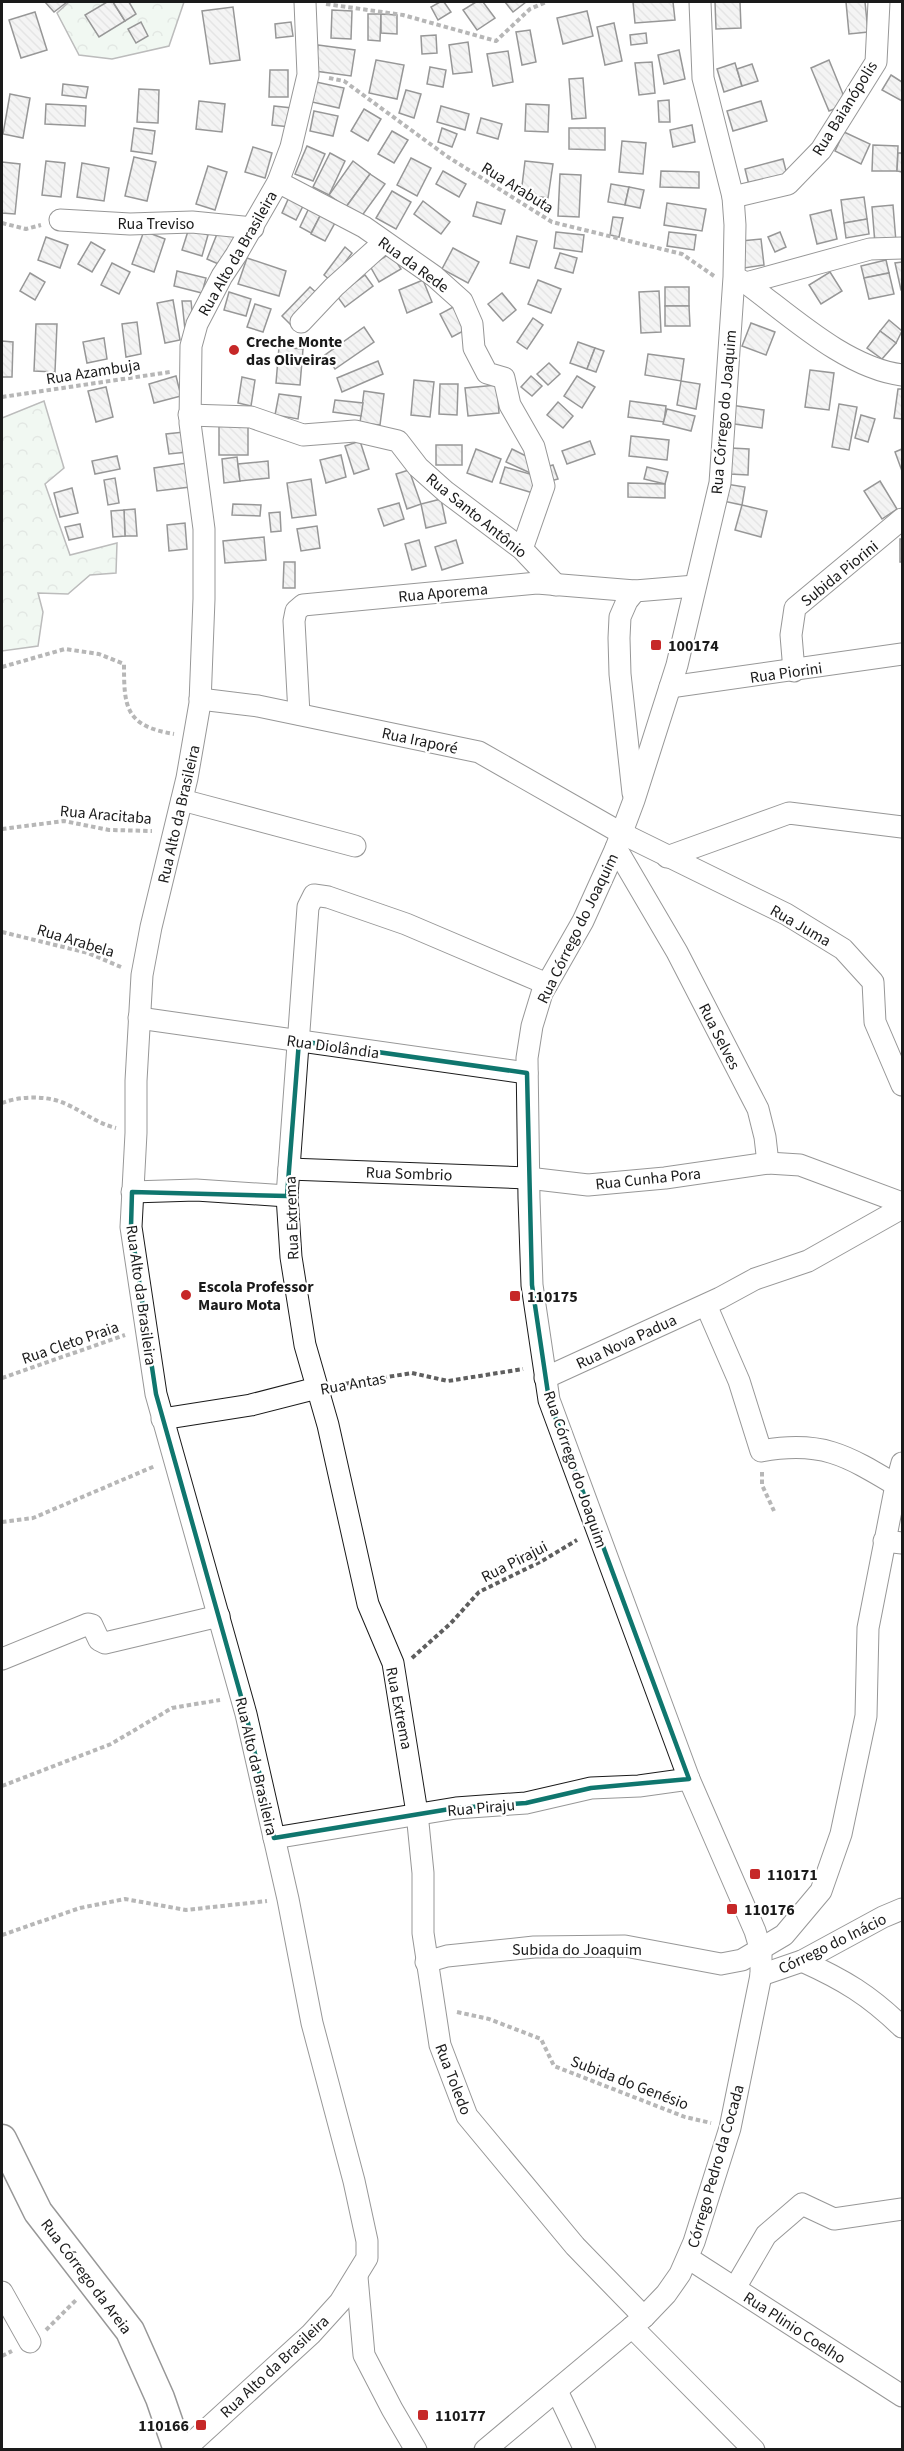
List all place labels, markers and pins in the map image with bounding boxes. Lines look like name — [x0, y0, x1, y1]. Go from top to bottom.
place label: Creche Monte das Oliveiras — [246, 331, 342, 371]
marker: Creche Monte das Oliveiras — [227, 343, 241, 357]
place label: 100174 — [668, 635, 719, 657]
marker: 100174 — [649, 638, 663, 652]
place label: Escola Professor Mauro Mota — [198, 1276, 314, 1316]
place label: 110175 — [527, 1286, 578, 1308]
marker: Escola Professor Mauro Mota — [179, 1288, 193, 1302]
marker: 110175 — [508, 1289, 522, 1303]
place label: 110171 — [767, 1864, 818, 1886]
marker: 110171 — [748, 1867, 762, 1881]
place label: 110176 — [744, 1899, 795, 1921]
marker: 110176 — [725, 1902, 739, 1916]
place label: 110177 — [435, 2405, 486, 2427]
marker: 110177 — [416, 2408, 430, 2422]
place label: 110166 — [138, 2415, 189, 2437]
marker: 110166 — [194, 2418, 208, 2432]

